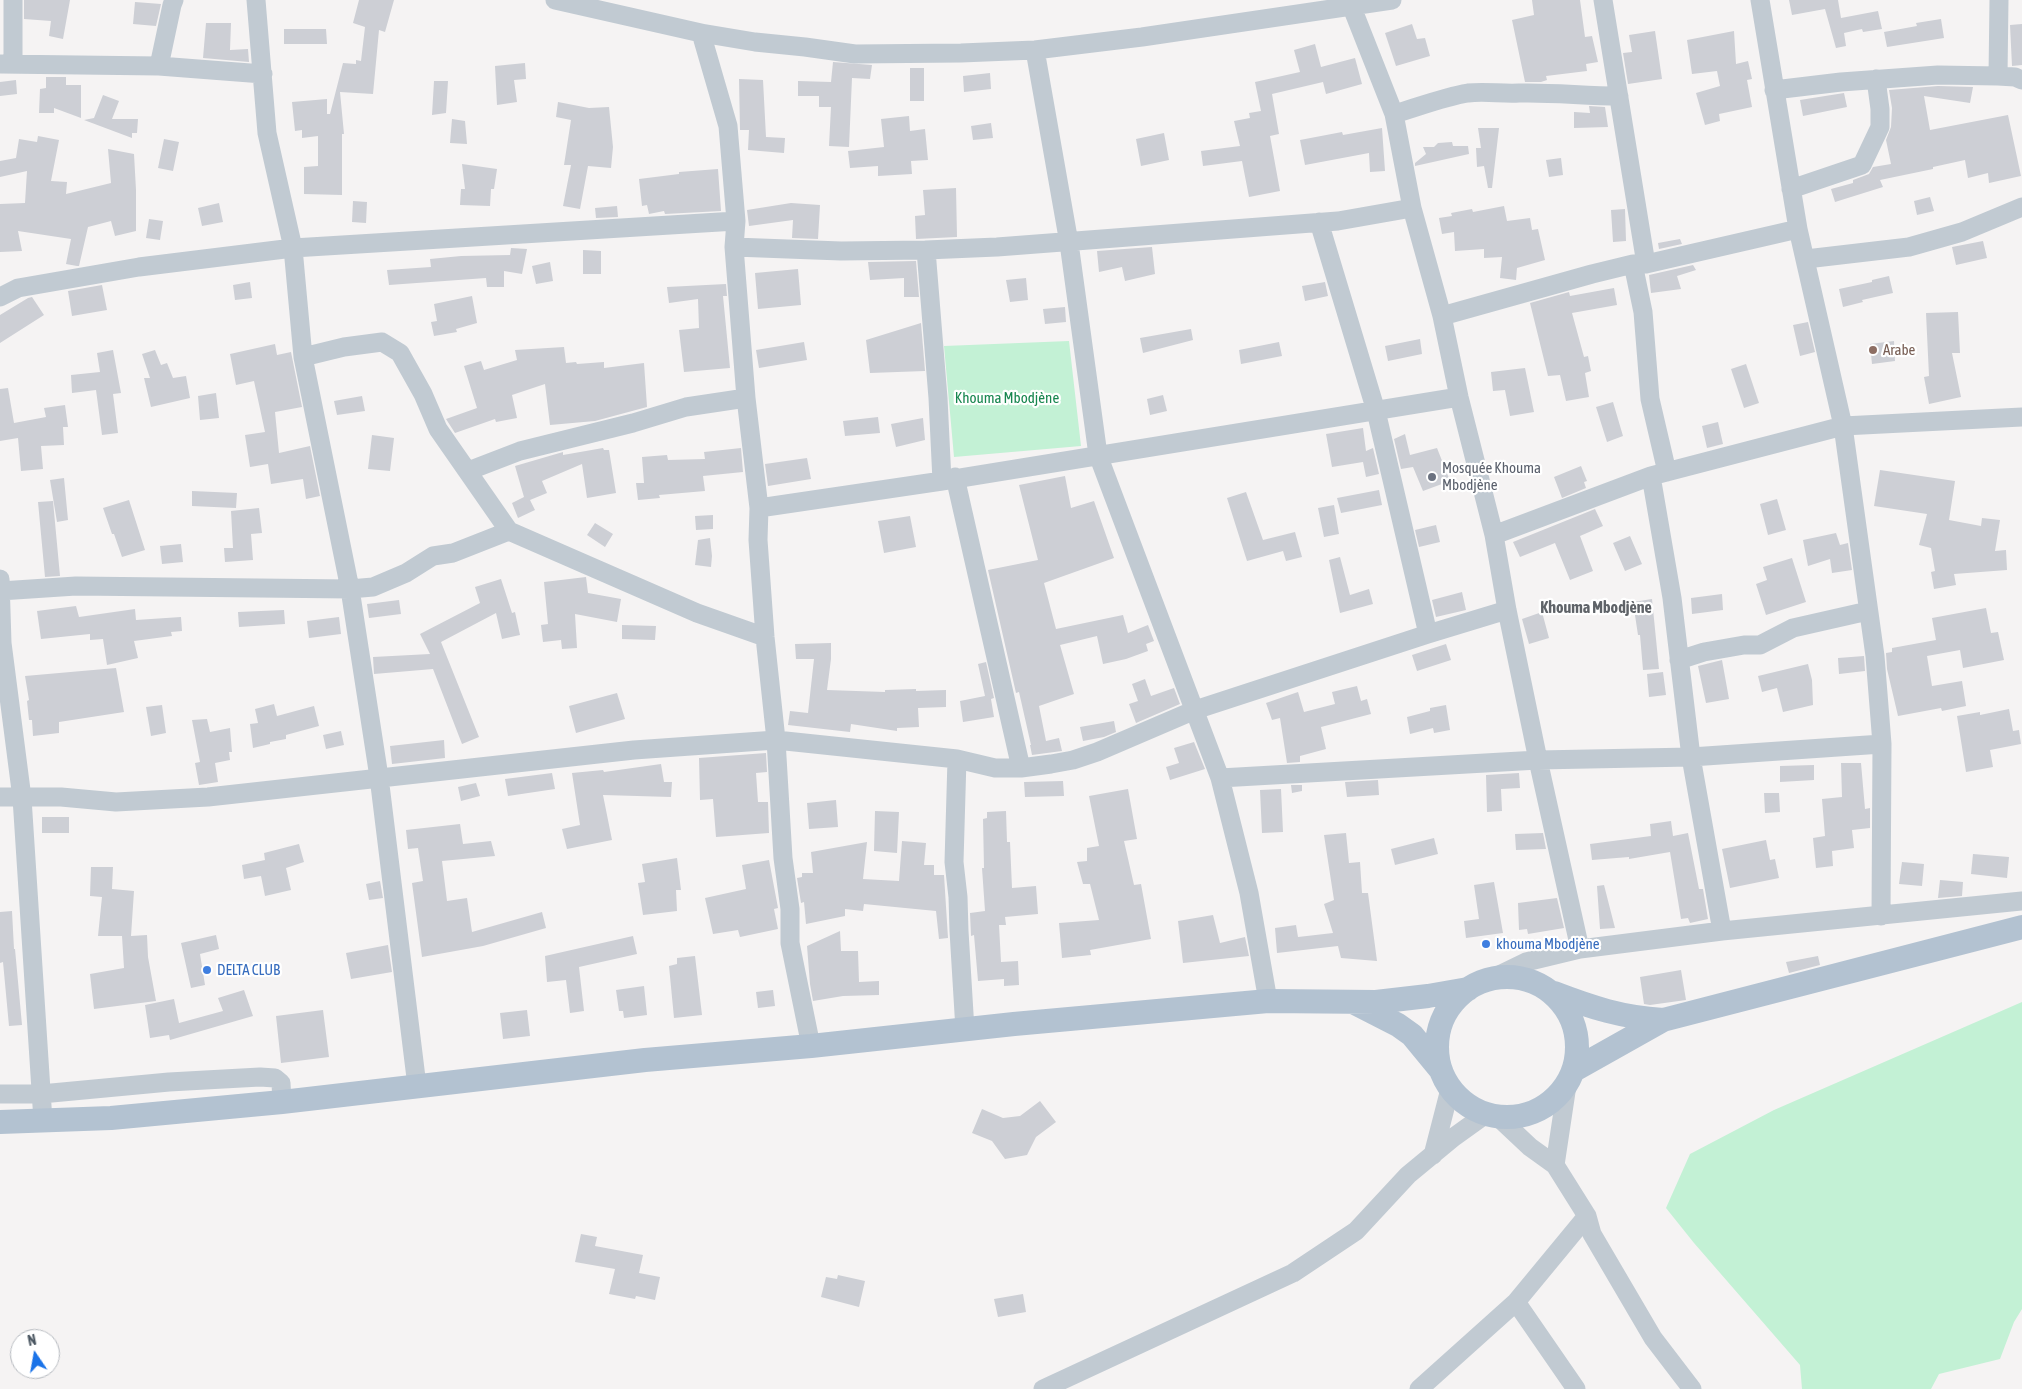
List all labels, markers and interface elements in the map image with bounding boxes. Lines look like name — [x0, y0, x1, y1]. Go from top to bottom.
place label: Arabe — [1883, 341, 1915, 359]
marker: Arabe — [1867, 344, 1879, 356]
park label: Khouma Mbodjène — [955, 389, 1059, 407]
place label: Mosquée Khouma Mbodjène — [1442, 459, 1541, 494]
marker: Mosquée Khouma Mbodjène — [1426, 471, 1438, 483]
district label: Khouma Mbodjène — [1540, 598, 1652, 618]
place label: khouma Mbodjène — [1496, 935, 1600, 953]
marker: khouma Mbodjène — [1480, 938, 1492, 950]
place label: DELTA CLUB — [217, 961, 280, 979]
marker: DELTA CLUB — [201, 964, 213, 976]
north arrow — [10, 1329, 60, 1379]
text: N — [26, 1332, 38, 1349]

